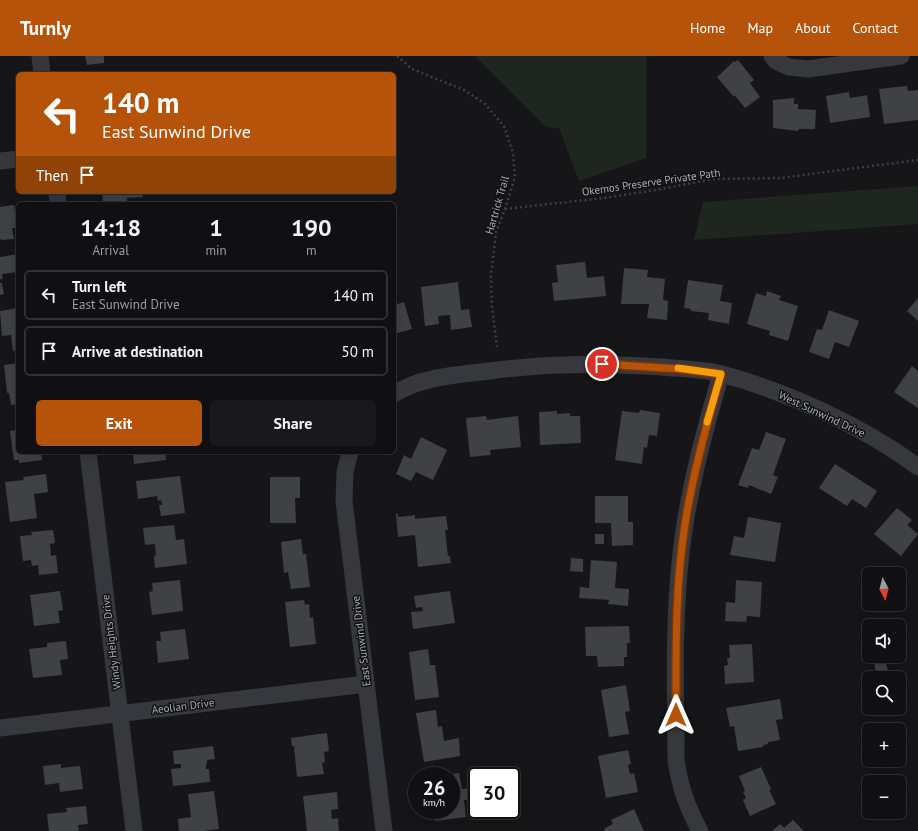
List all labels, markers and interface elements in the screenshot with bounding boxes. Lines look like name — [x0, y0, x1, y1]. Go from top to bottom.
text: Turnly — [20, 16, 71, 40]
text: Home — [690, 19, 725, 37]
text: Map — [747, 19, 773, 37]
text: About — [795, 19, 831, 37]
text: Contact — [853, 19, 898, 37]
text: 140 m — [102, 84, 179, 121]
icon: left — [36, 88, 88, 140]
text: East Sunwind Drive — [102, 120, 251, 143]
icon: arrive — [76, 164, 98, 186]
street label: Okemos Preserve Private Path — [581, 165, 721, 199]
text: Then — [36, 166, 68, 185]
street label: Hartrick Trail — [482, 173, 512, 236]
text: 14:18 — [80, 212, 141, 243]
text: 1 — [209, 212, 223, 243]
text: 190 — [291, 212, 332, 243]
text: Arrival — [93, 242, 129, 259]
text: min — [205, 242, 227, 259]
text: m — [306, 242, 317, 259]
text: Turn left — [72, 277, 126, 296]
icon: left — [38, 284, 60, 306]
text: 140 m — [333, 286, 374, 305]
text: East Sunwind Drive — [72, 296, 180, 313]
icon: arrive — [38, 340, 60, 362]
text: Arrive at destination — [72, 342, 203, 361]
text: 50 m — [341, 342, 374, 361]
pin — [585, 347, 619, 381]
icon: arrive — [591, 353, 613, 375]
street label: West Sunwind Drive — [777, 388, 868, 440]
button: Exit — [36, 400, 202, 446]
button: Share — [210, 400, 376, 446]
north arrow — [862, 567, 906, 611]
map controls — [862, 567, 906, 819]
street label: Windy Heights Drive — [98, 593, 124, 690]
street label: East Sunwind Drive — [348, 595, 373, 687]
button: sound — [862, 619, 906, 663]
button: search — [862, 671, 906, 715]
position arrow — [655, 694, 697, 736]
street label: Aeolian Drive — [151, 695, 215, 717]
button: + — [862, 723, 906, 767]
speed limit sign: 30 — [468, 767, 520, 819]
text: 26 — [423, 775, 445, 801]
button: − — [862, 775, 906, 819]
text: km/h — [423, 796, 445, 809]

